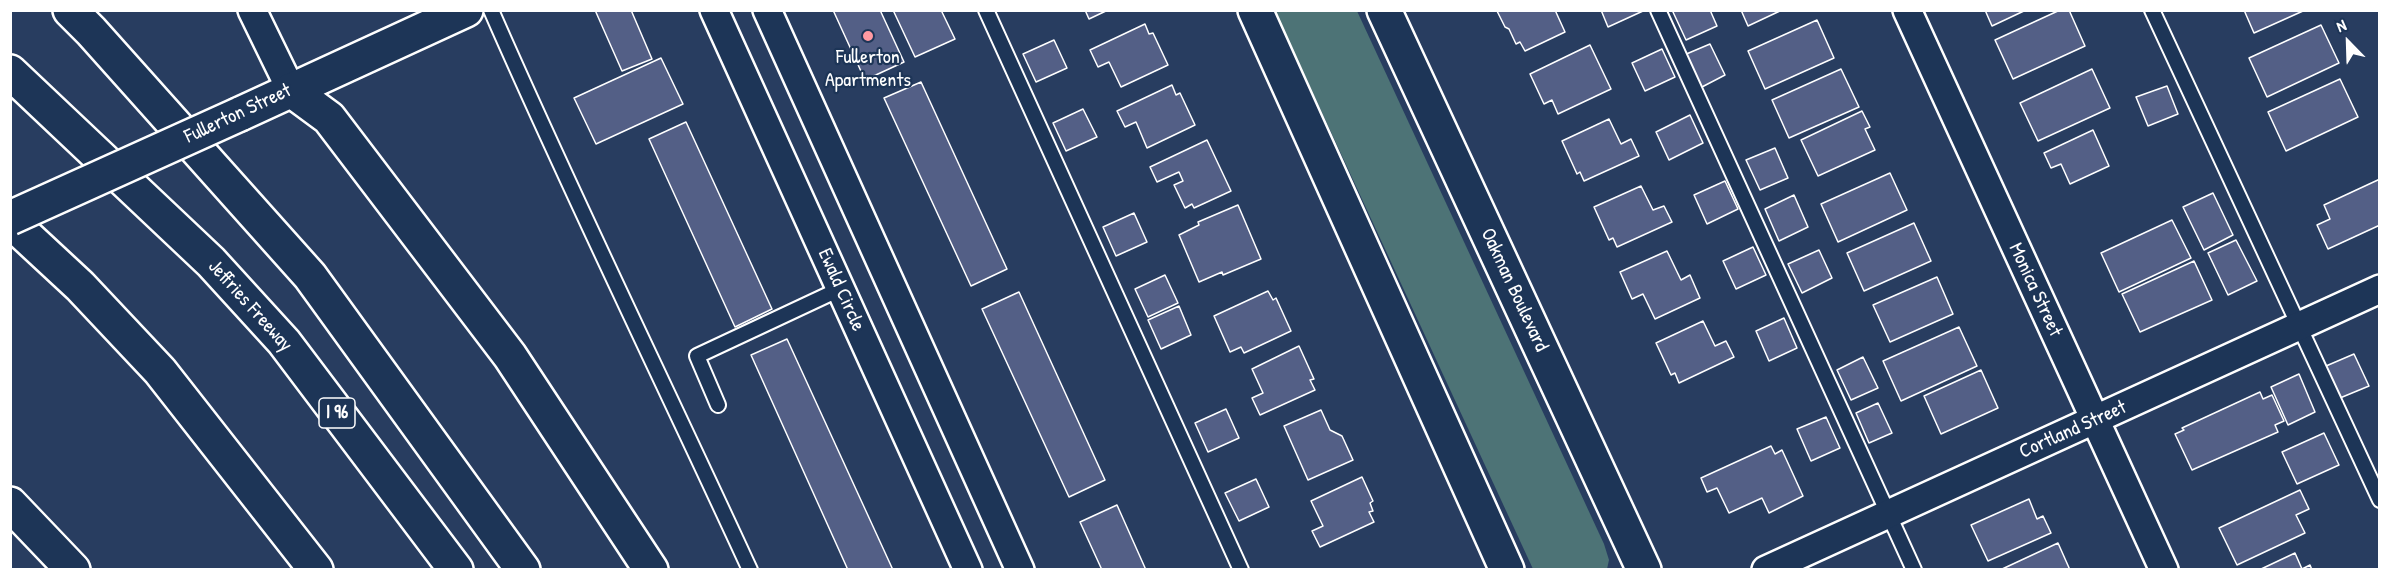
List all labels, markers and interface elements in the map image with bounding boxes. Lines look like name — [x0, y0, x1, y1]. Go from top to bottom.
north arrow — [2318, 12, 2378, 72]
text: N — [2333, 14, 2349, 37]
marker: Fullerton Apartments — [861, 29, 875, 43]
place label: Fullerton Apartments — [825, 46, 911, 93]
street label: Fullerton Street — [181, 79, 295, 149]
street label: Oakman Boulevard — [1475, 225, 1553, 355]
street label: Monica Street — [2003, 240, 2067, 340]
street label: Ewald Circle — [812, 245, 870, 335]
street label: Jeffries Freeway — [203, 255, 297, 357]
street label: Cortland Street — [2016, 396, 2130, 464]
road number: I 96 — [319, 398, 355, 428]

